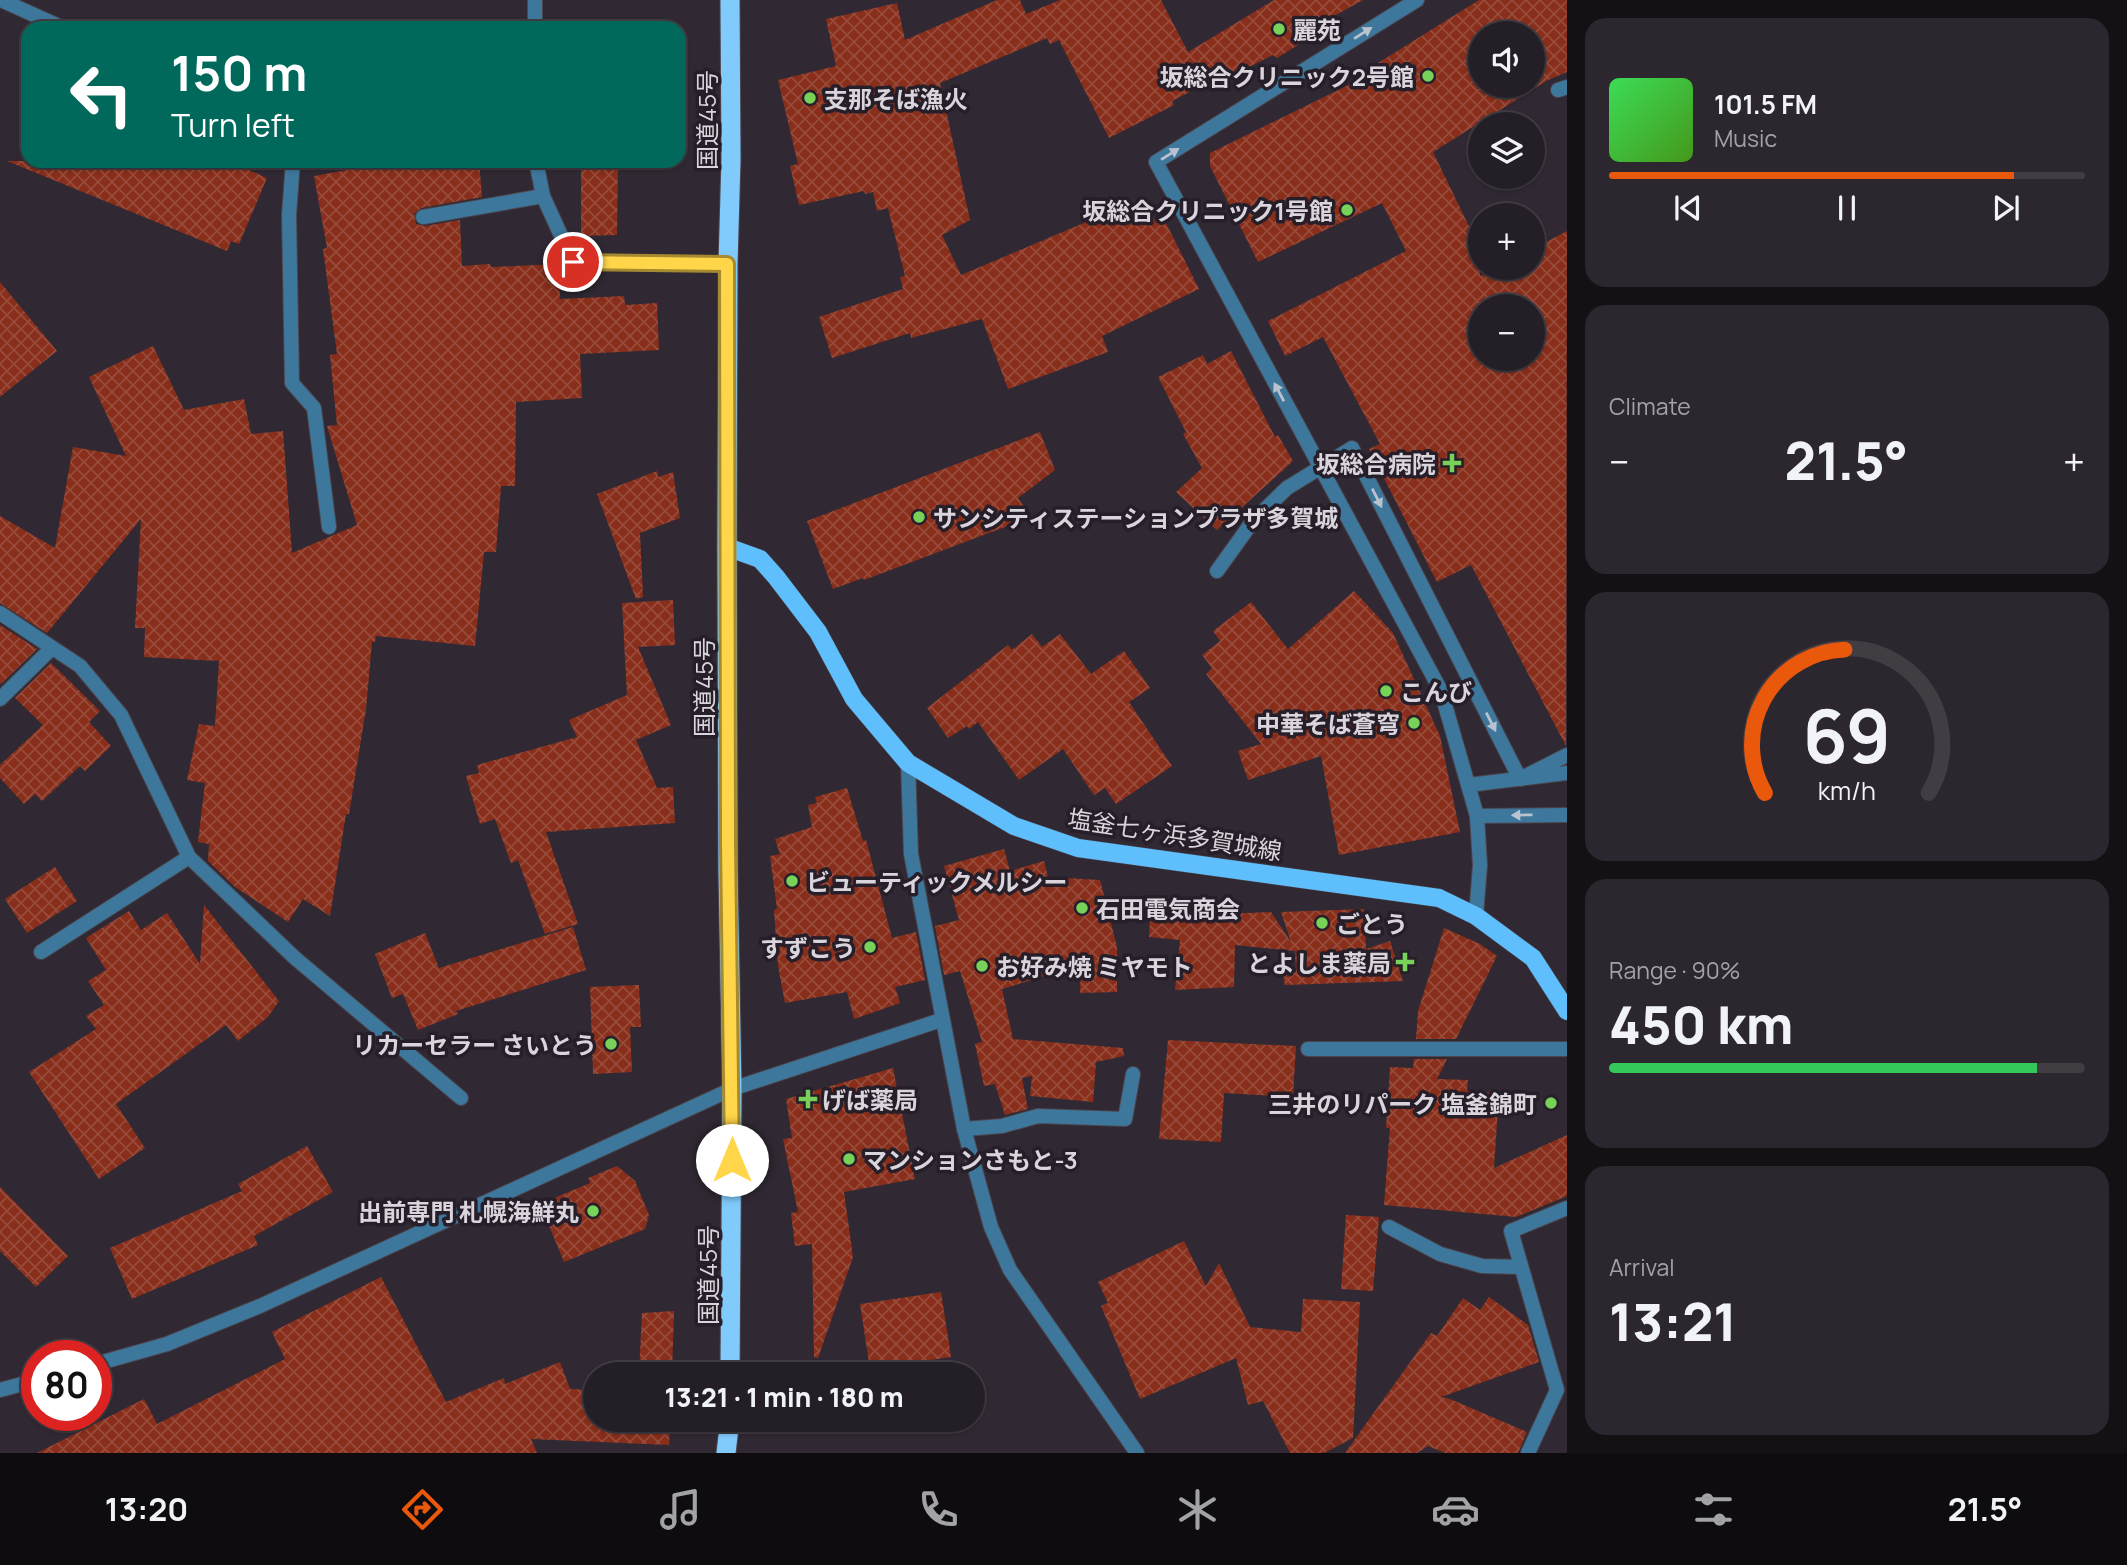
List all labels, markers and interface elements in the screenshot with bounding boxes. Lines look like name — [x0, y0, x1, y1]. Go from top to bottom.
place label: 麗苑 — [1293, 13, 1341, 46]
marker: 麗苑 — [1271, 21, 1287, 37]
map controls — [1468, 21, 1545, 371]
button: sound — [1468, 21, 1545, 98]
one-way arrow — [1354, 27, 1373, 40]
text: 150 m — [171, 39, 307, 106]
icon: left — [56, 49, 147, 140]
place label: 坂総合クリニック2号館 — [1160, 60, 1414, 93]
marker: 坂総合クリニック2号館 — [1420, 68, 1436, 84]
street label: 国道45号 — [690, 70, 723, 170]
place label: 支那そば漁火 — [824, 82, 968, 115]
text: 101.5 FM — [1714, 86, 1817, 122]
marker: 支那そば漁火 — [802, 90, 818, 106]
text: Turn left — [171, 103, 295, 147]
button: layers — [1468, 112, 1545, 189]
text: Music — [1714, 122, 1777, 154]
one-way arrow — [1161, 147, 1180, 160]
icon: previous — [1669, 189, 1707, 227]
icon: pause — [1828, 189, 1866, 227]
icon: next — [1987, 189, 2025, 227]
place label: 坂総合クリニック1号館 — [1082, 194, 1333, 227]
marker: 坂総合クリニック1号館 — [1339, 202, 1355, 218]
button: + — [1468, 203, 1545, 280]
pin — [543, 232, 603, 292]
icon: arrive — [554, 243, 592, 281]
button: − — [1468, 294, 1545, 371]
one-way arrow — [1273, 382, 1285, 402]
text: Climate — [1609, 390, 1691, 422]
text: 21.5° — [1785, 425, 1908, 496]
text: − — [1609, 435, 1630, 487]
text: + — [2063, 435, 2085, 487]
place label: 坂総合病院 — [1316, 447, 1436, 480]
marker: 坂総合病院 — [1442, 453, 1462, 473]
one-way arrow — [1371, 488, 1382, 508]
place label: サンシティステーションプラザ多賀城 — [933, 501, 1338, 534]
marker: サンシティステーションプラザ多賀城 — [911, 509, 927, 525]
street label: 国道45号 — [687, 637, 720, 737]
place label: こんび — [1400, 675, 1472, 708]
marker: こんび — [1378, 683, 1394, 699]
text: 69 — [1803, 685, 1891, 785]
place label: 中華そば蒼穹 — [1256, 707, 1400, 740]
one-way arrow — [1486, 712, 1497, 732]
marker: 中華そば蒼穹 — [1406, 715, 1422, 731]
text: km/h — [1818, 772, 1876, 807]
street label: 塩釜七ヶ浜多賀城線 — [1066, 801, 1284, 867]
one-way arrow — [1511, 810, 1533, 821]
place label: ビューティックメルシー — [806, 865, 1068, 898]
marker: ビューティックメルシー — [784, 873, 800, 889]
place label: 石田電気商会 — [1096, 892, 1240, 925]
marker: 石田電気商会 — [1074, 900, 1090, 916]
place label: ごとう — [1336, 907, 1408, 940]
marker: ごとう — [1314, 915, 1330, 931]
place label: すずこう — [760, 931, 856, 964]
marker: すずこう — [862, 939, 878, 955]
place label: とよしま薬局 — [1247, 946, 1391, 979]
place label: お好み焼 ミヤモト — [996, 950, 1193, 983]
marker: とよしま薬局 — [1397, 954, 1413, 970]
text: Range · 90% — [1609, 954, 1740, 986]
marker: お好み焼 ミヤモト — [974, 958, 990, 974]
text: 450 km — [1609, 989, 1793, 1060]
place label: リカーセラー さいとう — [352, 1028, 597, 1061]
marker: リカーセラー さいとう — [603, 1036, 619, 1052]
place label: げば薬局 — [822, 1083, 918, 1116]
place label: 三井のリパーク 塩釜錦町 — [1268, 1087, 1537, 1120]
marker: げば薬局 — [800, 1091, 816, 1107]
marker: 三井のリパーク 塩釜錦町 — [1543, 1095, 1559, 1111]
position arrow — [695, 1123, 769, 1197]
place label: マンションさもと-3 — [863, 1143, 1078, 1176]
marker: マンションさもと-3 — [841, 1151, 857, 1167]
place label: 出前専門 札幌海鮮丸 — [358, 1195, 579, 1228]
marker: 出前専門 札幌海鮮丸 — [585, 1203, 601, 1219]
street label: 国道45号 — [691, 1225, 724, 1325]
text: Arrival — [1609, 1251, 1675, 1283]
text: 13:21 — [1609, 1286, 1737, 1357]
speed limit sign: 80 — [21, 1340, 112, 1431]
text: 13:21 · 1 min · 180 m — [665, 1379, 903, 1415]
icon: directions — [398, 1485, 447, 1534]
icon: music — [656, 1485, 705, 1534]
icon: phone — [914, 1485, 963, 1534]
icon: climate — [1173, 1485, 1222, 1534]
icon: car — [1431, 1485, 1480, 1534]
icon: filters — [1689, 1485, 1738, 1534]
text: 13:20 — [105, 1487, 188, 1531]
text: 21.5° — [1948, 1487, 2022, 1531]

